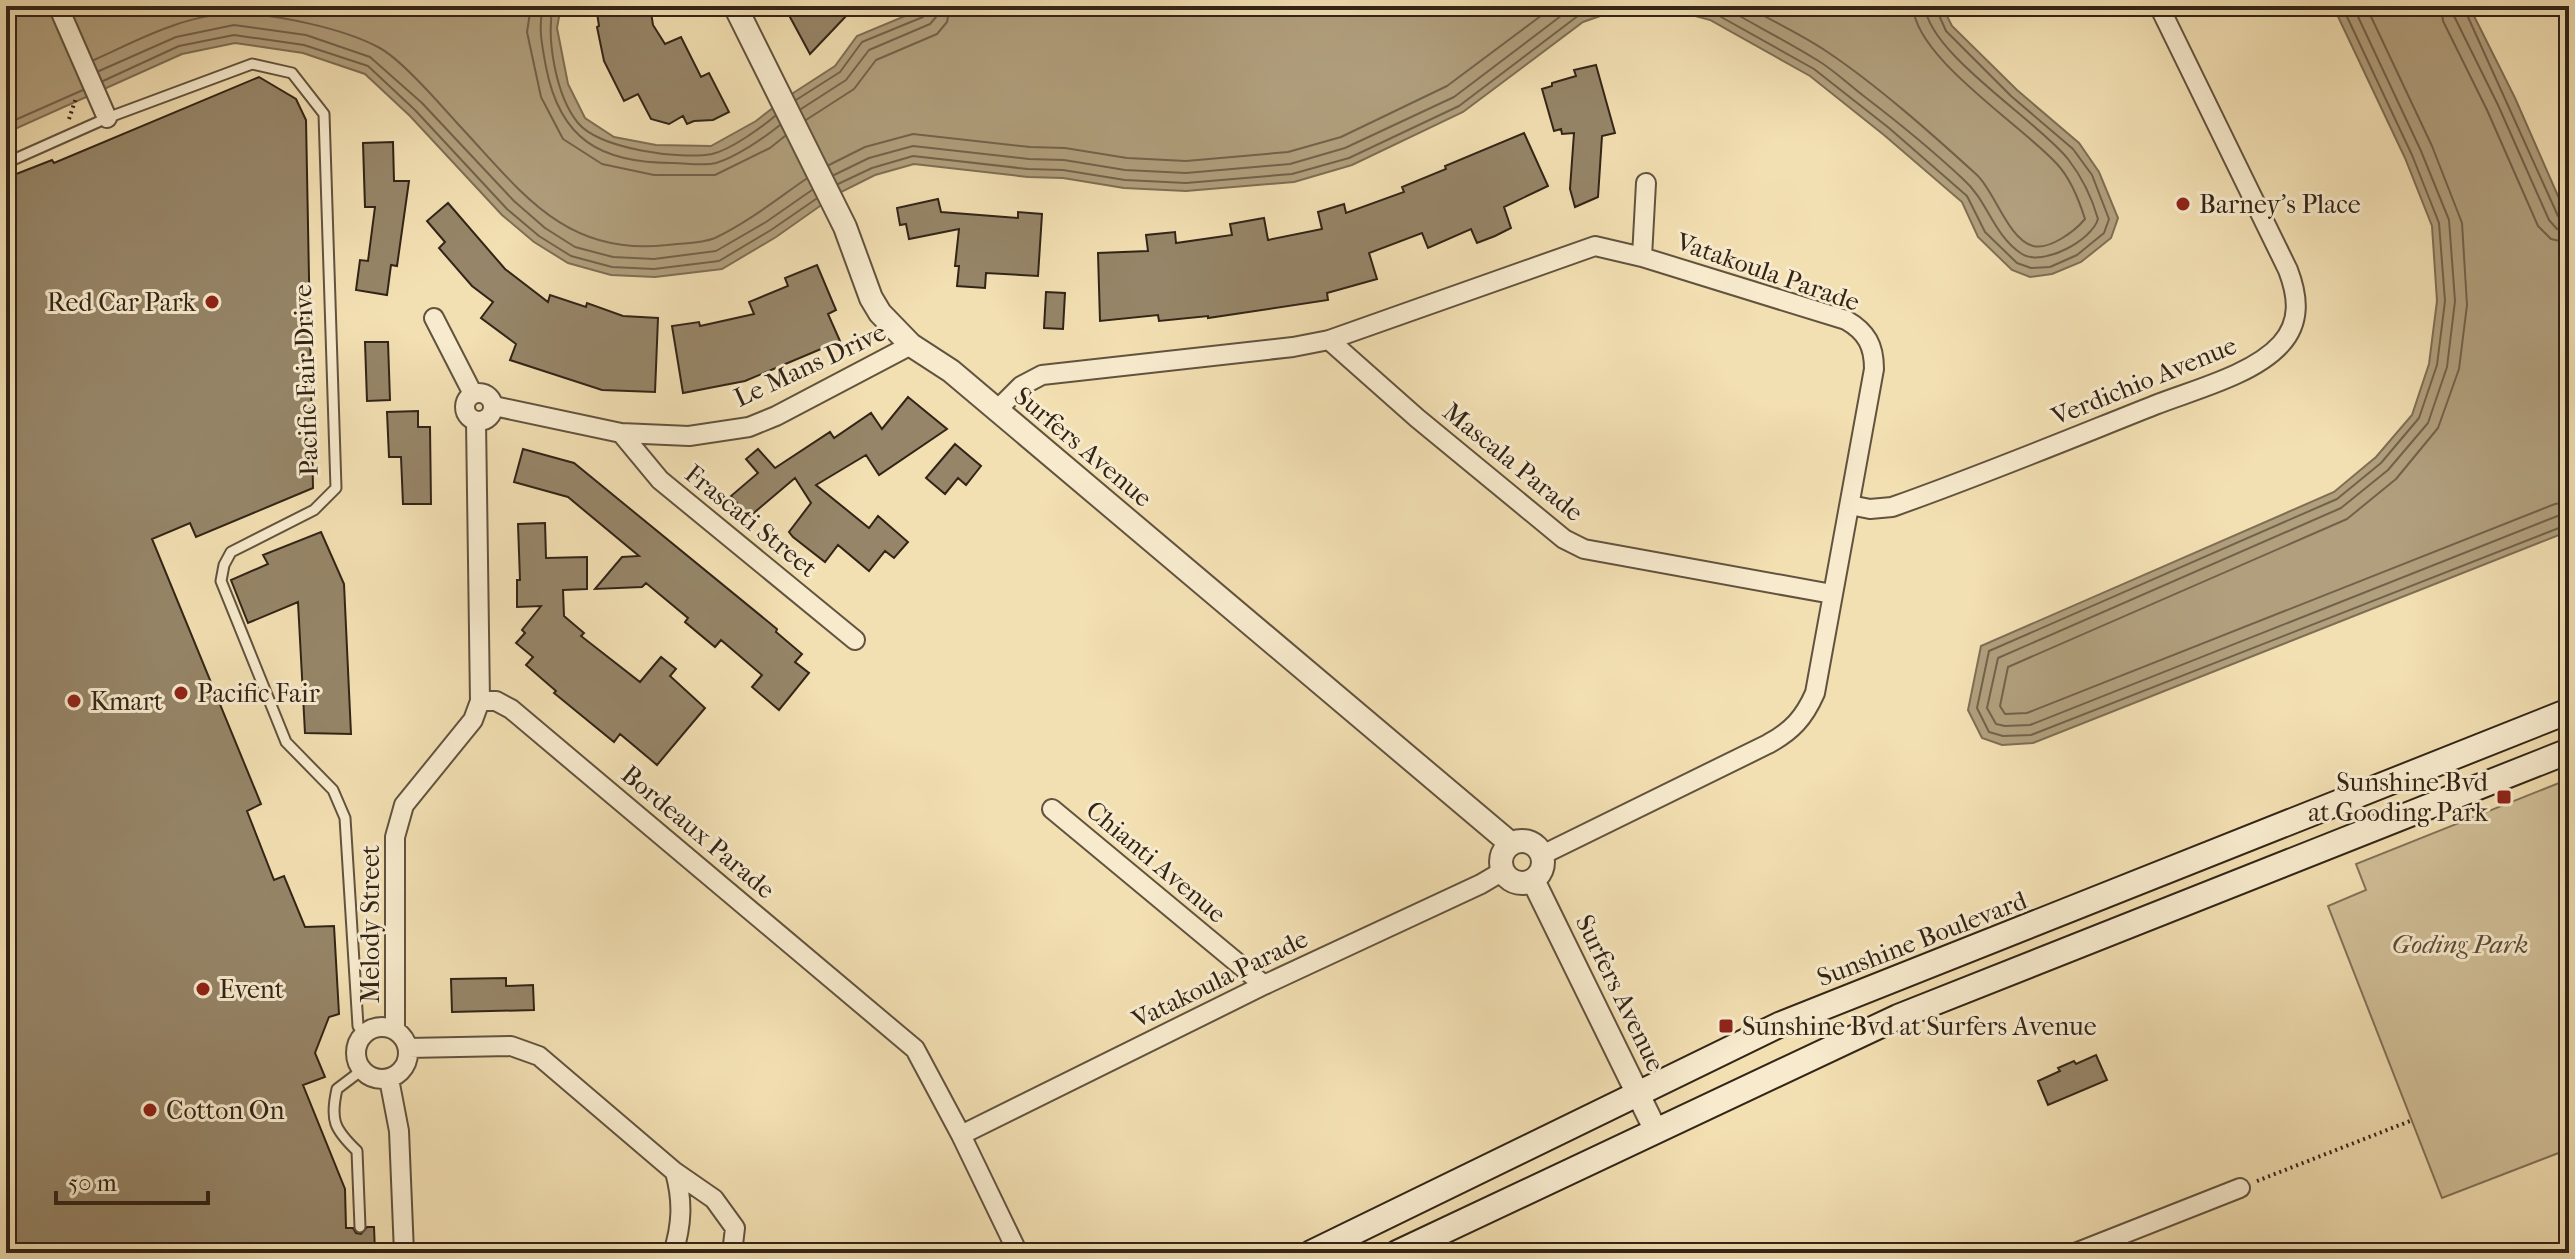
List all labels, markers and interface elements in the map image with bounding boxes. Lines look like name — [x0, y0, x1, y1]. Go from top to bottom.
place label: Barney's Place — [2199, 189, 2361, 220]
marker: Barney's Place — [2174, 195, 2192, 213]
street label: Vatakoula Parade — [1671, 226, 1864, 318]
street label: Pacific Fair Drive — [287, 283, 325, 476]
place label: Red Car Park — [47, 287, 197, 318]
marker: Red Car Park — [203, 293, 221, 311]
street label: Le Mans Drive — [729, 316, 891, 414]
street label: Verdichio Avenue — [2046, 330, 2241, 433]
street label: Surfers Avenue — [1008, 380, 1158, 514]
street label: Mascala Parade — [1437, 396, 1589, 528]
street label: Frascati Street — [679, 458, 824, 584]
place label: Pacific Fair — [197, 678, 320, 709]
marker: Pacific Fair — [172, 684, 190, 702]
place label: Kmart — [90, 686, 164, 717]
marker: Kmart — [65, 692, 83, 710]
street label: Bordeaux Parade — [615, 759, 781, 905]
place label: Sunshine Bvd at Gooding Park — [2308, 767, 2489, 828]
marker: Sunshine Bvd at Gooding Park — [2495, 788, 2513, 806]
street label: Chianti Avenue — [1080, 794, 1232, 930]
street label: Melody Street — [355, 844, 386, 1003]
street label: Sunshine Boulevard — [1813, 884, 2032, 993]
street label: Surfers Avenue — [1569, 910, 1671, 1076]
street label: Vatakoula Parade — [1126, 923, 1313, 1035]
park label: Goding Park — [2392, 929, 2528, 960]
place label: Event — [219, 974, 285, 1005]
marker: Event — [194, 980, 212, 998]
place label: Sunshine Bvd at Surfers Avenue — [1742, 1011, 2097, 1042]
marker: Sunshine Bvd at Surfers Avenue — [1717, 1017, 1735, 1035]
place label: Cotton On — [166, 1095, 285, 1126]
marker: Cotton On — [141, 1101, 159, 1119]
scale bar — [56, 1155, 208, 1205]
text: 50 m — [68, 1169, 117, 1197]

